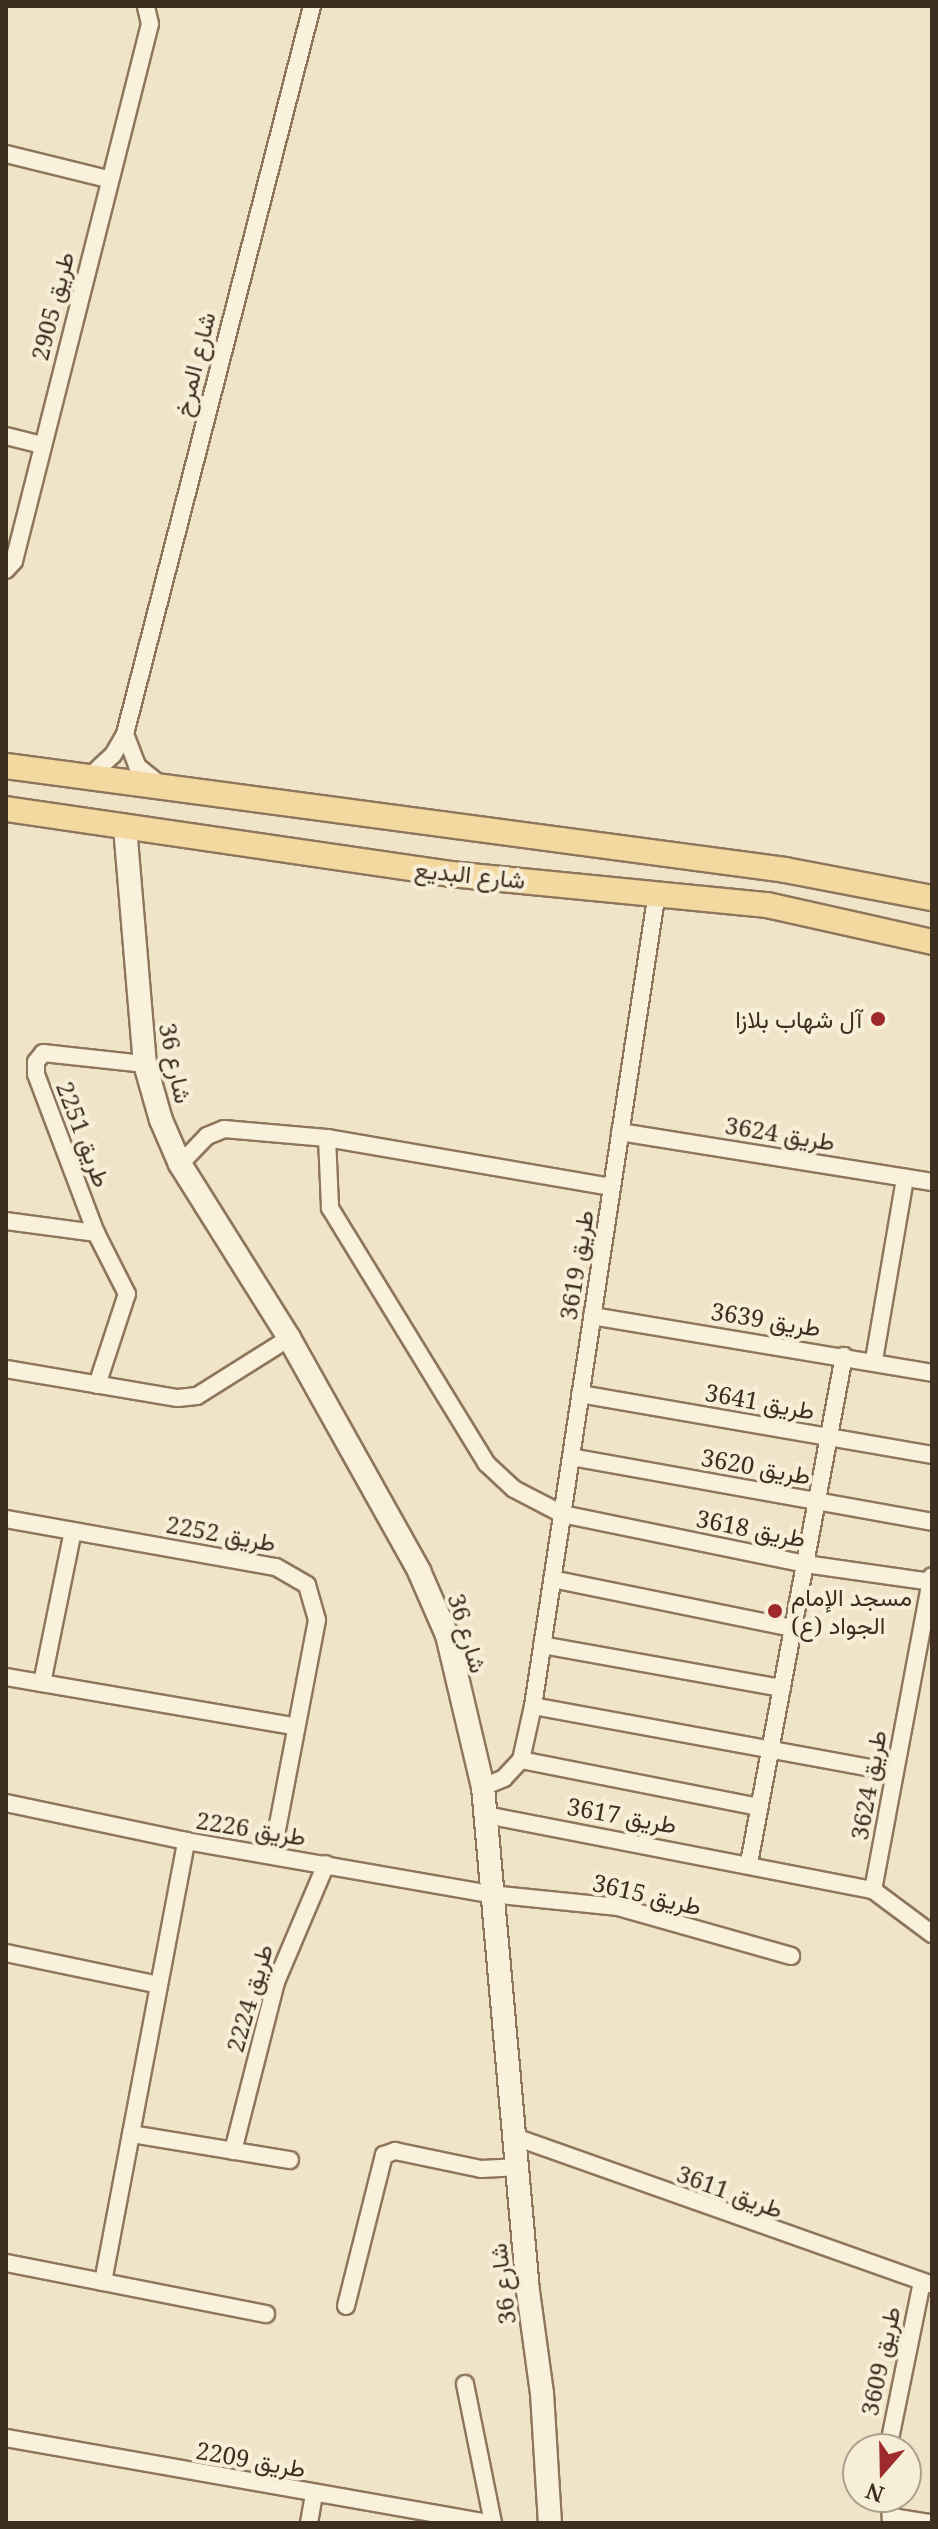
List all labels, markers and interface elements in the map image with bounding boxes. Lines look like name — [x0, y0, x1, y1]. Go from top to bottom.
street label: طريق 2905 — [25, 249, 79, 363]
street label: شارع المرخ — [167, 309, 221, 419]
street label: شارع البديع — [413, 854, 527, 894]
place label: آل شهاب بلازا — [735, 1005, 862, 1033]
marker: آل شهاب بلازا — [869, 1010, 887, 1028]
street label: شارع 36 — [153, 1020, 199, 1106]
street label: طريق 2251 — [51, 1077, 117, 1191]
street label: طريق 3624 — [723, 1110, 837, 1156]
street label: طريق 3619 — [553, 1208, 599, 1322]
street label: طريق 3639 — [709, 1296, 823, 1342]
street label: طريق 3641 — [703, 1377, 817, 1425]
street label: طريق 3620 — [699, 1442, 813, 1490]
street label: طريق 3618 — [694, 1503, 808, 1553]
street label: طريق 2252 — [164, 1509, 278, 1557]
place label: مسجد الإمام الجواد (ع) — [791, 1583, 912, 1639]
street label: شارع 36 — [442, 1590, 494, 1676]
marker: مسجد الإمام الجواد (ع) — [766, 1602, 784, 1620]
street label: طريق 3624 — [844, 1728, 892, 1842]
street label: طريق 3617 — [565, 1791, 679, 1839]
street label: طريق 2226 — [194, 1805, 308, 1851]
street label: طريق 3615 — [590, 1868, 704, 1920]
street label: طريق 2224 — [220, 1941, 278, 2055]
street label: طريق 3611 — [673, 2159, 787, 2223]
street label: شارع 36 — [483, 2242, 521, 2326]
street label: طريق 3609 — [854, 2304, 906, 2418]
north arrow — [842, 2433, 922, 2513]
street label: طريق 2209 — [194, 2435, 308, 2483]
text: N — [861, 2477, 888, 2511]

